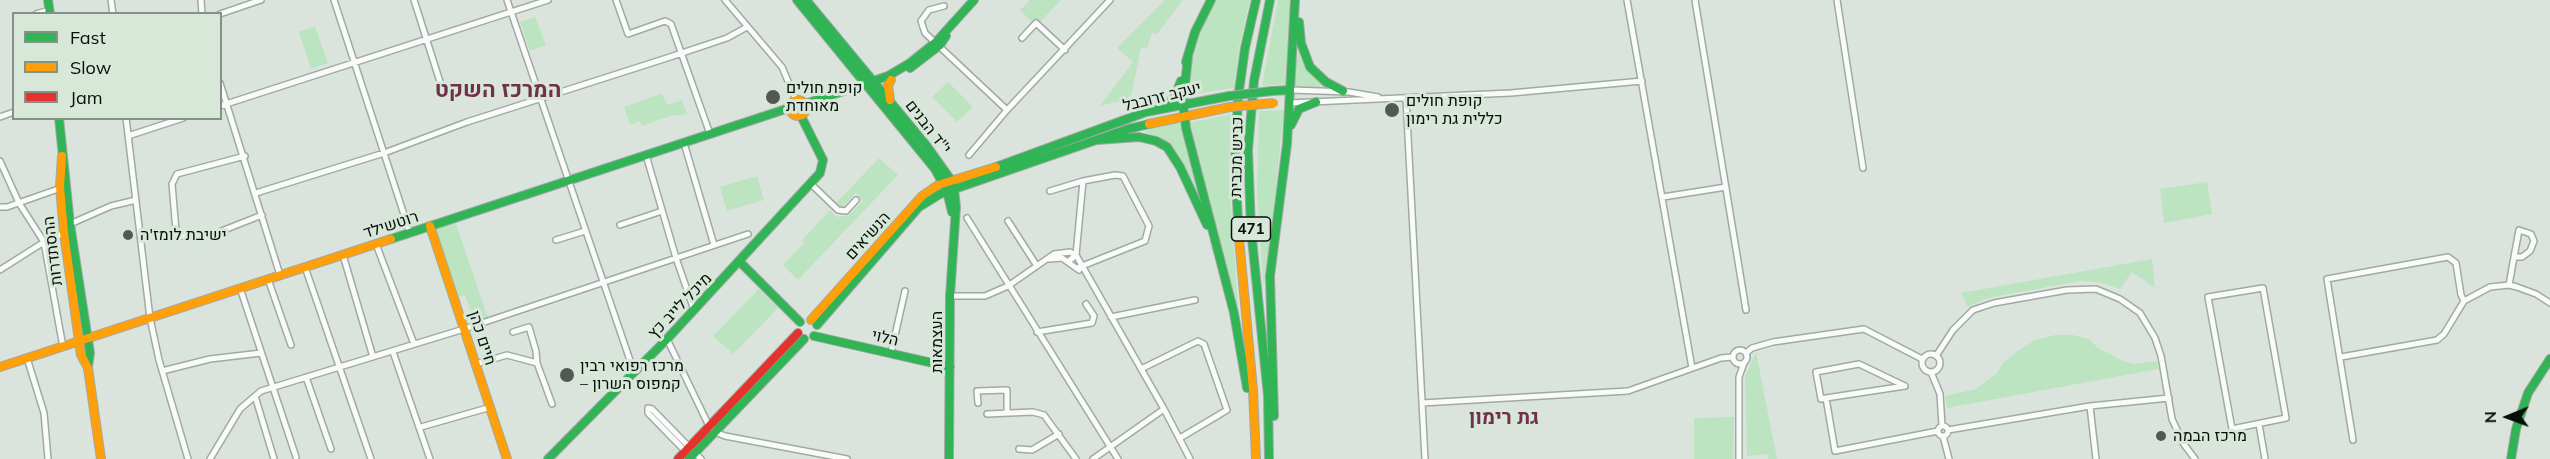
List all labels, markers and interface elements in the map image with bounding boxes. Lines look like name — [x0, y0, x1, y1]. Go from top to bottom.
legend — [12, 12, 222, 120]
text: Fast — [70, 26, 106, 49]
text: Slow — [70, 56, 111, 79]
district label: המרכז השקט — [435, 77, 561, 103]
place label: קופת חולים מאוחדת — [786, 78, 863, 116]
street label: יעקב זרובבל — [1121, 78, 1203, 116]
text: Jam — [70, 86, 103, 109]
marker: קופת חולים מאוחדת — [764, 88, 782, 106]
place label: קופת חולים כללית גת רימון — [1406, 91, 1503, 129]
street label: י''ד הבנים — [901, 96, 955, 158]
marker: קופת חולים כללית גת רימון — [1383, 101, 1401, 119]
street label: כביש מכבית — [1227, 116, 1247, 198]
street label: רוטשילד — [361, 207, 421, 243]
street label: הנשיאים — [841, 208, 895, 264]
street label: ההסתדרות — [39, 215, 67, 287]
road number: 471 — [1232, 217, 1270, 241]
place label: ישיבת לומז'ה — [140, 225, 227, 245]
marker: ישיבת לומז'ה — [121, 228, 135, 242]
street label: מיכל לייב כץ — [644, 269, 716, 343]
street label: חיים כהן — [464, 308, 500, 368]
street label: העצמאות — [927, 311, 947, 373]
street label: הלוי — [870, 326, 900, 350]
place label: מרכז רפואי רבין – קמפוס השרון — [580, 356, 684, 394]
marker: מרכז רפואי רבין – קמפוס השרון — [558, 366, 576, 384]
north arrow — [2478, 387, 2538, 447]
district label: גת רימון — [1469, 406, 1539, 430]
text: N — [2480, 411, 2500, 424]
place label: מרכז הבמה — [2173, 426, 2247, 446]
marker: מרכז הבמה — [2154, 429, 2168, 443]

